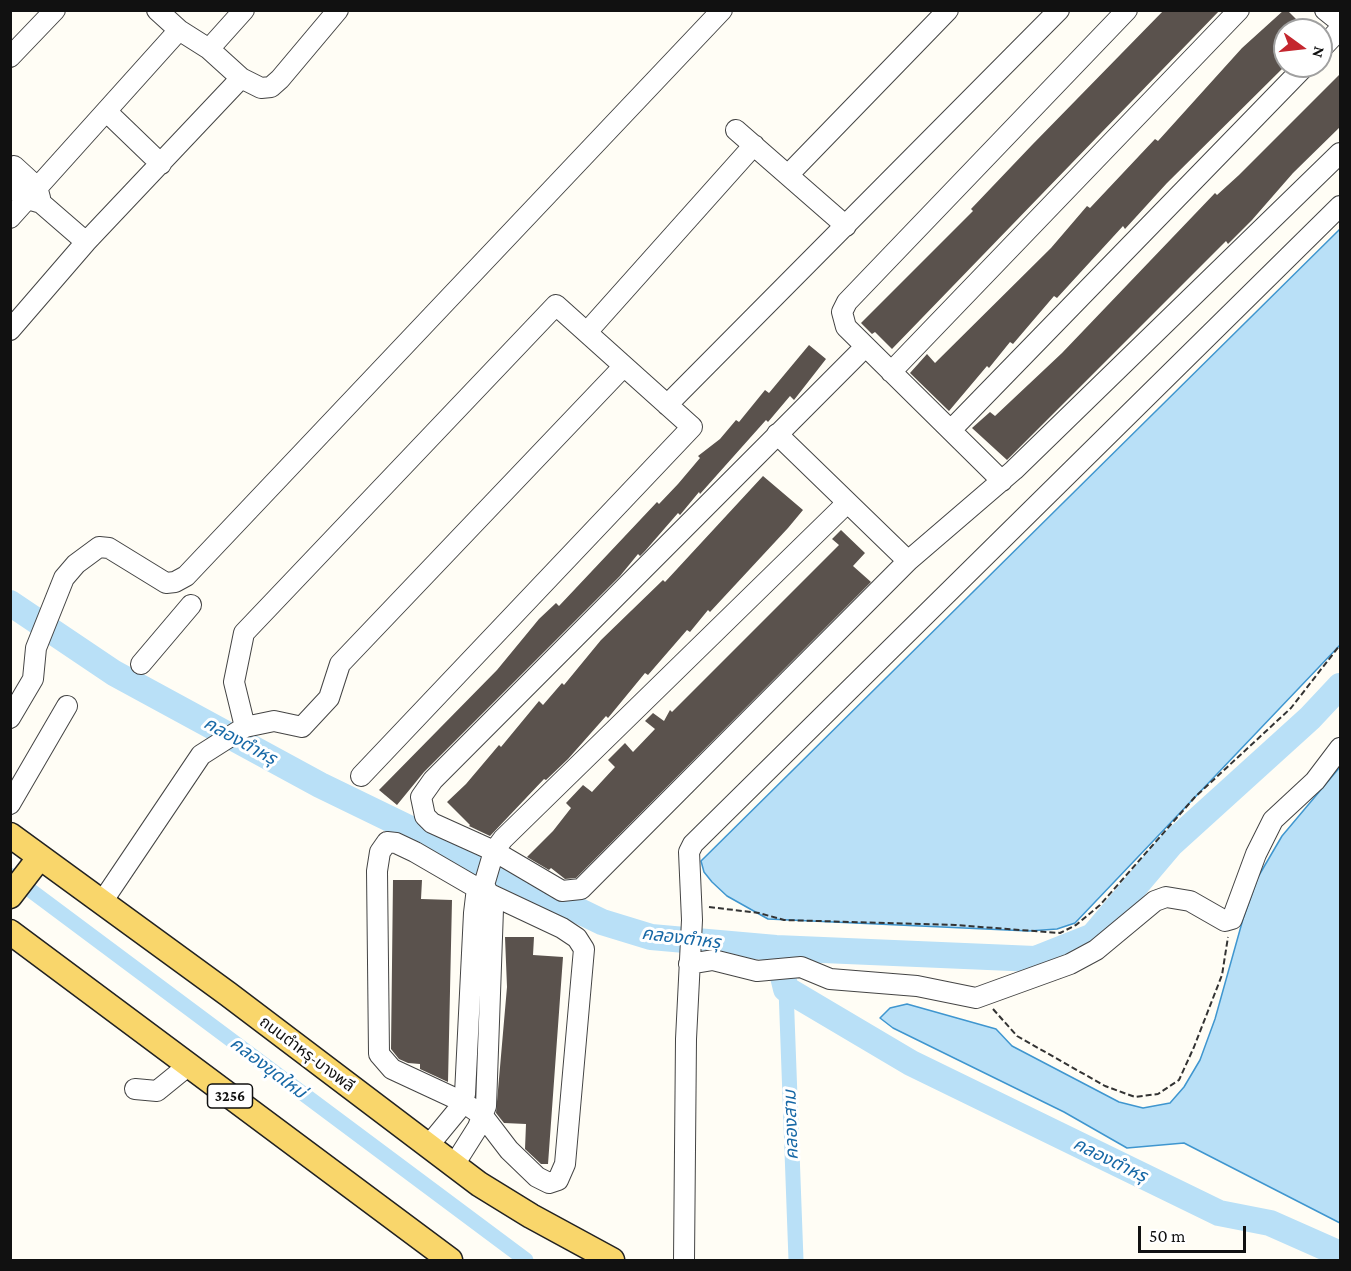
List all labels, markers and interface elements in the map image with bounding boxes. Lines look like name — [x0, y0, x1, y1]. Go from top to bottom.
north arrow — [1273, 18, 1333, 78]
text: N — [1309, 45, 1329, 60]
water label: คลองตำหรุ — [200, 712, 280, 770]
water label: คลองตำหรุ — [640, 922, 722, 954]
street label: ถนนตำหรุ-บางพลี — [256, 1012, 358, 1096]
water label: คลองขุดใหม่ — [226, 1033, 310, 1103]
road number: 3256 — [208, 1084, 252, 1108]
water label: คลองสาม — [779, 1090, 803, 1160]
water label: คลองตำหรุ — [1070, 1133, 1150, 1187]
scale bar — [1141, 1214, 1249, 1252]
text: 50 m — [1149, 1226, 1186, 1246]

